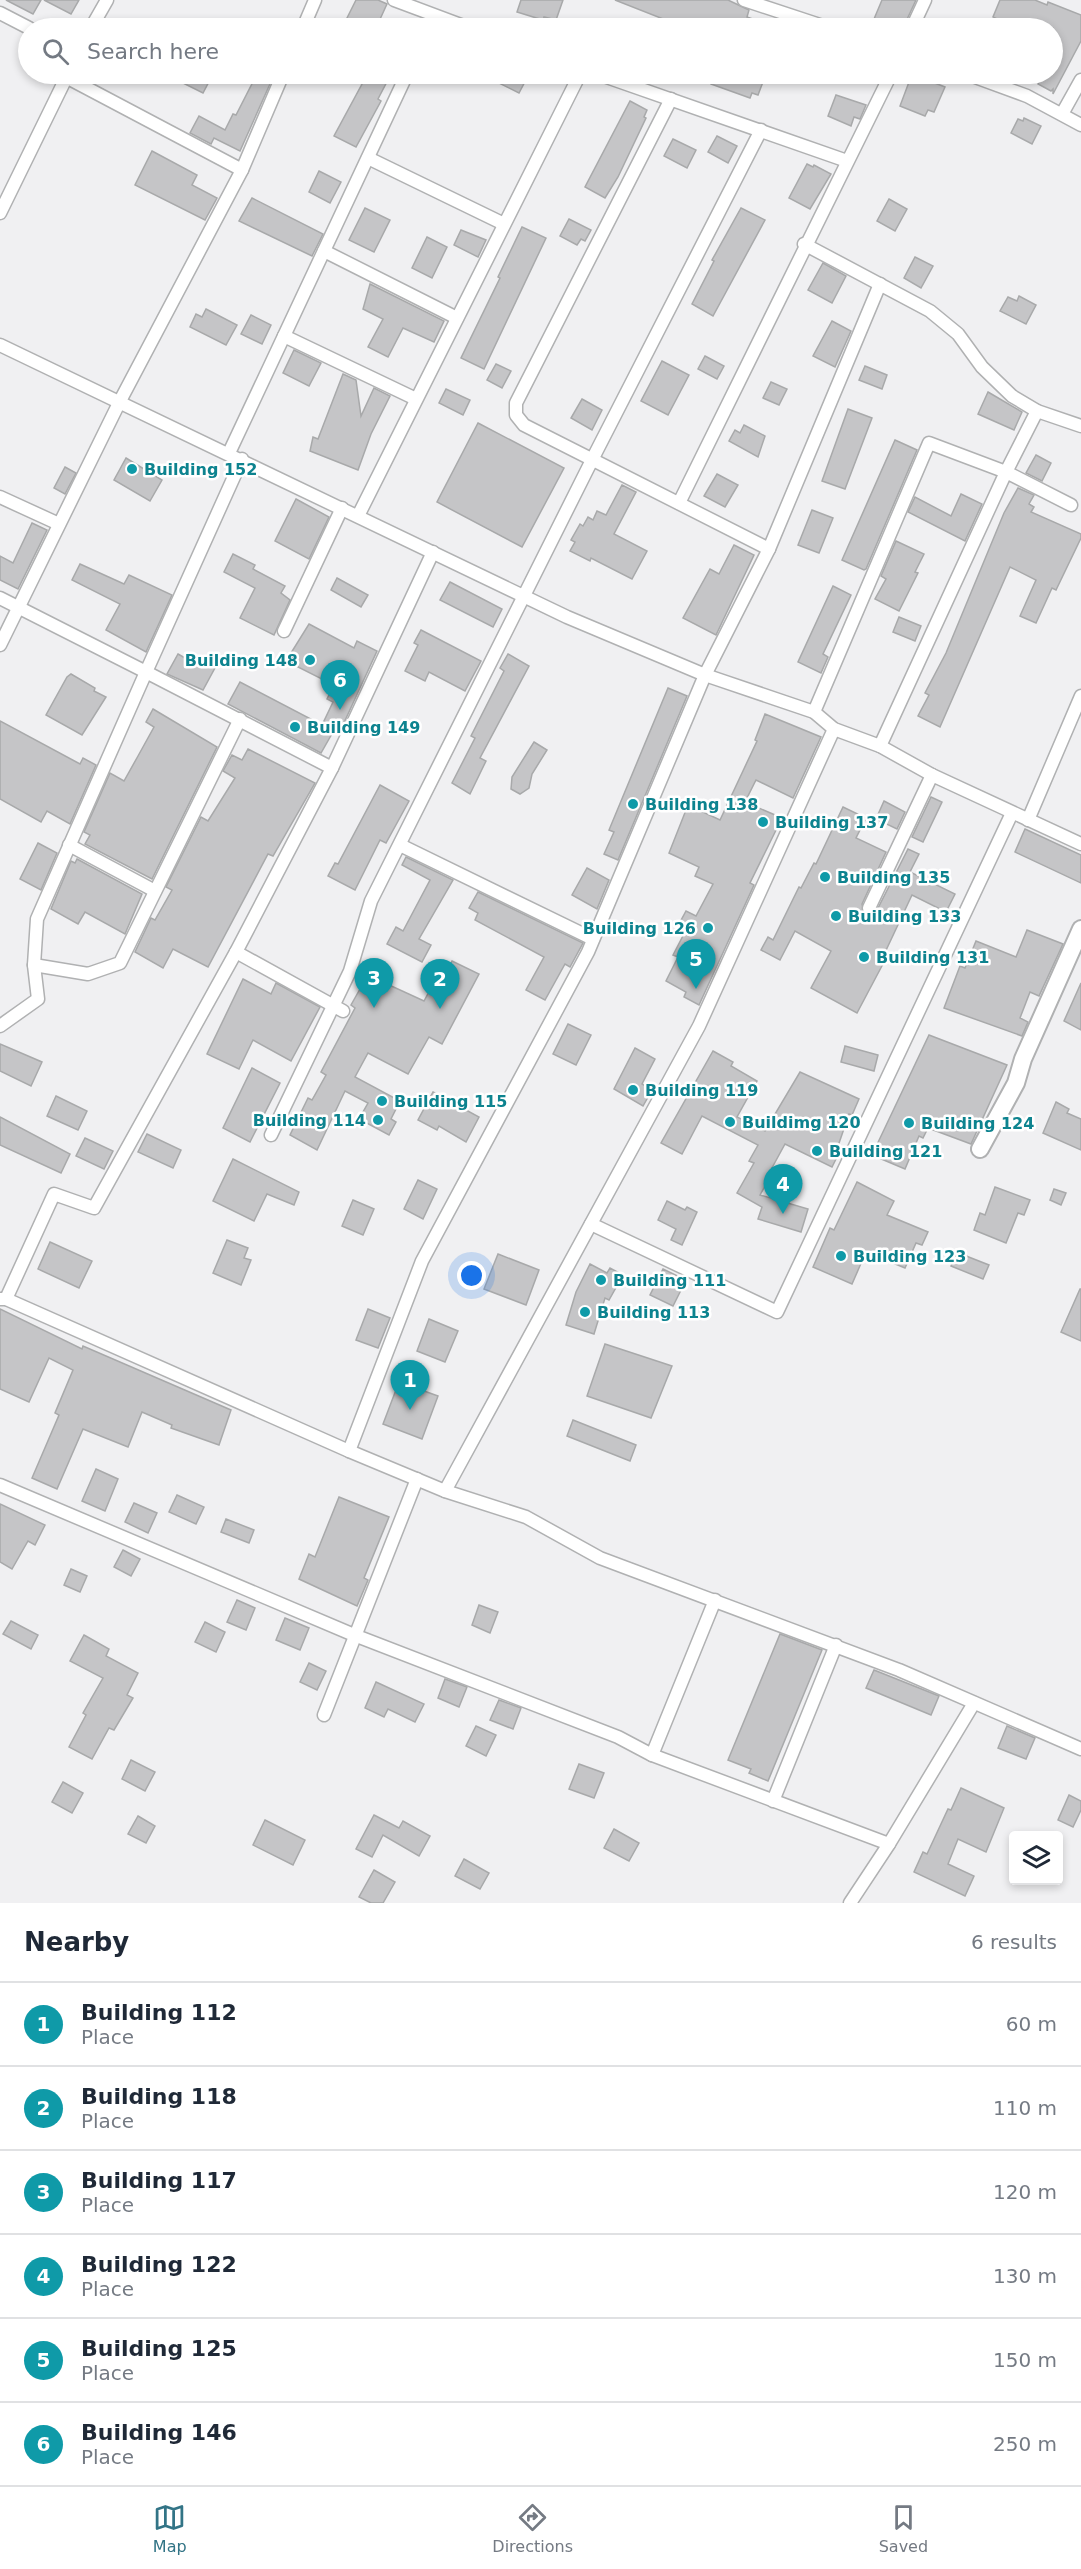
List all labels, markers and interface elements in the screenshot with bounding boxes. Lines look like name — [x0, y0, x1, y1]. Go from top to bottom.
search box — [18, 18, 1063, 84]
icon: search — [39, 35, 72, 68]
text: Search here — [87, 39, 219, 64]
place label: Building 152 — [144, 460, 257, 479]
marker: Building 152 — [125, 462, 139, 476]
place label: Building 148 — [185, 651, 298, 670]
marker: Building 148 — [303, 653, 317, 667]
pin: 6 — [320, 660, 360, 710]
place label: Building 149 — [307, 718, 420, 737]
marker: Building 149 — [288, 720, 302, 734]
place label: Building 138 — [645, 795, 758, 814]
marker: Building 138 — [626, 797, 640, 811]
place label: Building 137 — [775, 813, 888, 832]
marker: Building 137 — [756, 815, 770, 829]
place label: Building 135 — [837, 868, 950, 887]
marker: Building 135 — [818, 870, 832, 884]
place label: Building 133 — [848, 907, 961, 926]
marker: Building 133 — [829, 909, 843, 923]
place label: Building 126 — [583, 919, 696, 938]
marker: Building 126 — [701, 921, 715, 935]
pin: 5 — [676, 940, 716, 989]
place label: Building 131 — [876, 948, 989, 967]
marker: Building 131 — [857, 950, 871, 964]
pin: 3 — [354, 958, 394, 1008]
pin: 2 — [420, 960, 460, 1009]
place label: Building 119 — [645, 1081, 758, 1100]
marker: Building 119 — [626, 1083, 640, 1097]
place label: Building 115 — [394, 1092, 507, 1111]
marker: Building 115 — [375, 1094, 389, 1108]
place label: Building 114 — [253, 1111, 366, 1130]
marker: Building 114 — [371, 1113, 385, 1127]
place label: Buildimg 120 — [742, 1113, 861, 1132]
place label: Building 124 — [921, 1114, 1034, 1133]
marker: Buildimg 120 — [723, 1115, 737, 1129]
marker: Building 124 — [902, 1116, 916, 1130]
place label: Building 121 — [829, 1142, 942, 1161]
marker: Building 121 — [810, 1144, 824, 1158]
pin: 4 — [764, 1164, 802, 1214]
place label: Building 123 — [853, 1247, 966, 1266]
marker: Building 123 — [834, 1249, 848, 1263]
your location — [457, 1261, 486, 1290]
place label: Building 111 — [613, 1271, 726, 1290]
marker: Building 111 — [594, 1273, 608, 1287]
place label: Building 113 — [597, 1303, 710, 1322]
marker: Building 113 — [578, 1305, 592, 1319]
pin: 1 — [390, 1360, 430, 1410]
map controls — [1009, 1831, 1063, 1885]
button: layers — [1009, 1831, 1063, 1885]
text: Nearby — [24, 1927, 129, 1957]
text: 6 results — [971, 1930, 1057, 1954]
text: Building 112 — [81, 2000, 237, 2025]
text: 1 — [37, 2012, 50, 2036]
text: 60 m — [1006, 2012, 1057, 2036]
text: Place — [81, 2025, 134, 2049]
text: Building 118 — [81, 2084, 237, 2109]
text: 2 — [37, 2096, 50, 2120]
text: 110 m — [993, 2096, 1057, 2120]
text: Place — [81, 2109, 134, 2133]
text: Building 117 — [81, 2168, 237, 2193]
text: 3 — [37, 2180, 50, 2204]
text: 120 m — [993, 2180, 1057, 2204]
text: Place — [81, 2193, 134, 2217]
text: Building 122 — [81, 2252, 237, 2277]
text: 4 — [37, 2264, 50, 2288]
text: 130 m — [993, 2264, 1057, 2288]
text: Place — [81, 2277, 134, 2301]
text: Building 125 — [81, 2336, 237, 2361]
text: 5 — [37, 2348, 50, 2372]
text: 150 m — [993, 2348, 1057, 2372]
text: Place — [81, 2361, 134, 2385]
text: Building 146 — [81, 2420, 237, 2445]
text: 6 — [37, 2432, 50, 2456]
text: 250 m — [993, 2432, 1057, 2456]
text: Place — [81, 2445, 134, 2469]
tab: Map — [153, 2501, 187, 2556]
tab: Directions — [492, 2501, 573, 2556]
tab: Saved — [879, 2501, 928, 2556]

